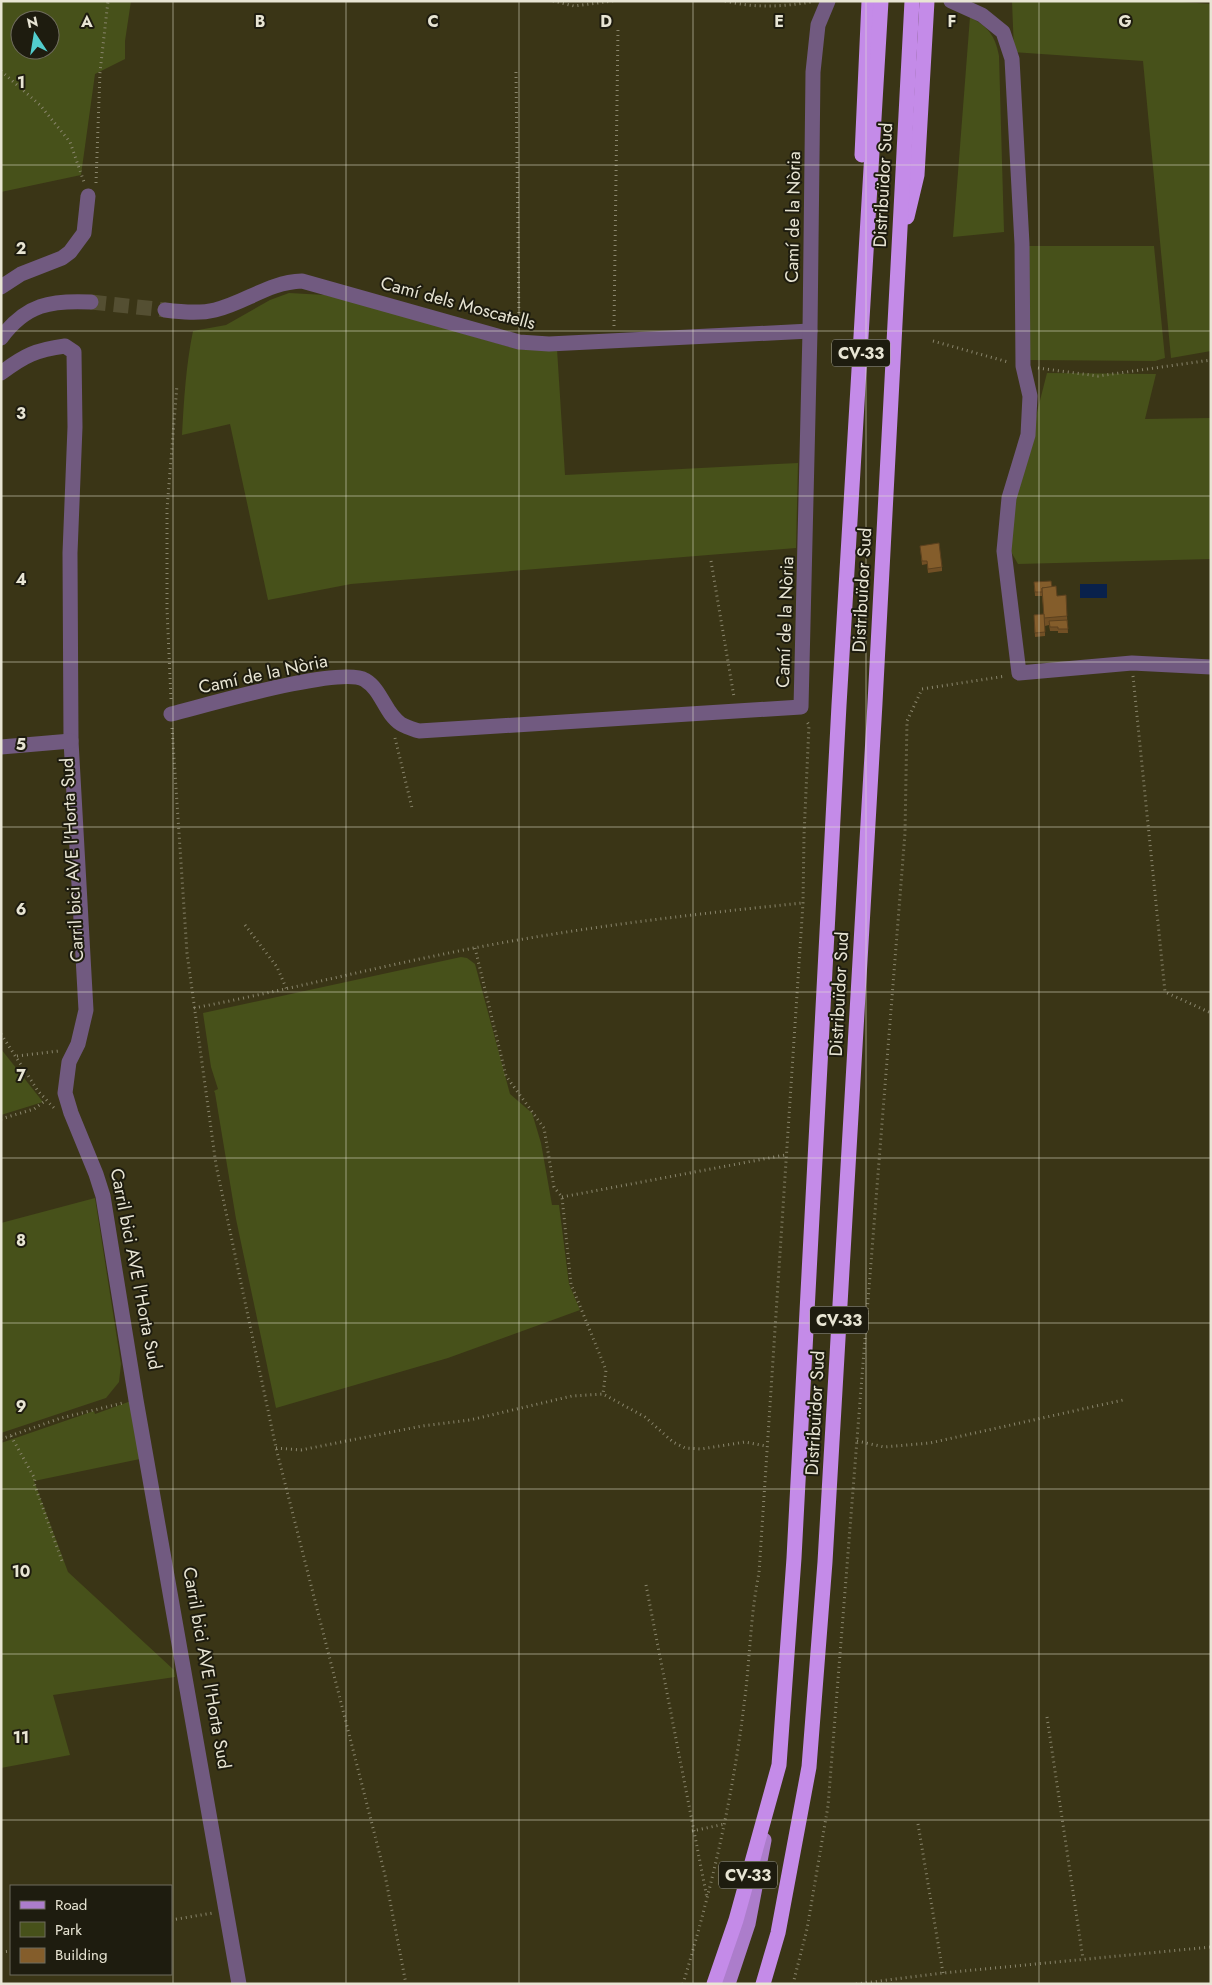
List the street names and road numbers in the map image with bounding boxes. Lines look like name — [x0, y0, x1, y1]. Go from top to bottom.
street label: Distribuïdor Sud — [867, 122, 899, 248]
street label: Camí de la Nòria — [779, 151, 807, 283]
street label: Camí dels Moscatells — [378, 270, 538, 336]
road number: CV-33 — [832, 339, 890, 366]
street label: Distribuïdor Sud — [846, 527, 878, 653]
street label: Camí de la Nòria — [770, 556, 800, 688]
street label: Camí de la Nòria — [196, 648, 330, 700]
street label: Carril bici AVE l'Horta Sud — [54, 757, 90, 963]
street label: Distribuïdor Sud — [823, 931, 855, 1057]
street label: Carril bici AVE l'Horta Sud — [104, 1166, 168, 1372]
road number: CV-33 — [810, 1306, 868, 1334]
street label: Distribuïdor Sud — [799, 1350, 831, 1476]
street label: Carril bici AVE l'Horta Sud — [176, 1565, 238, 1771]
road number: CV-33 — [719, 1862, 777, 1888]

